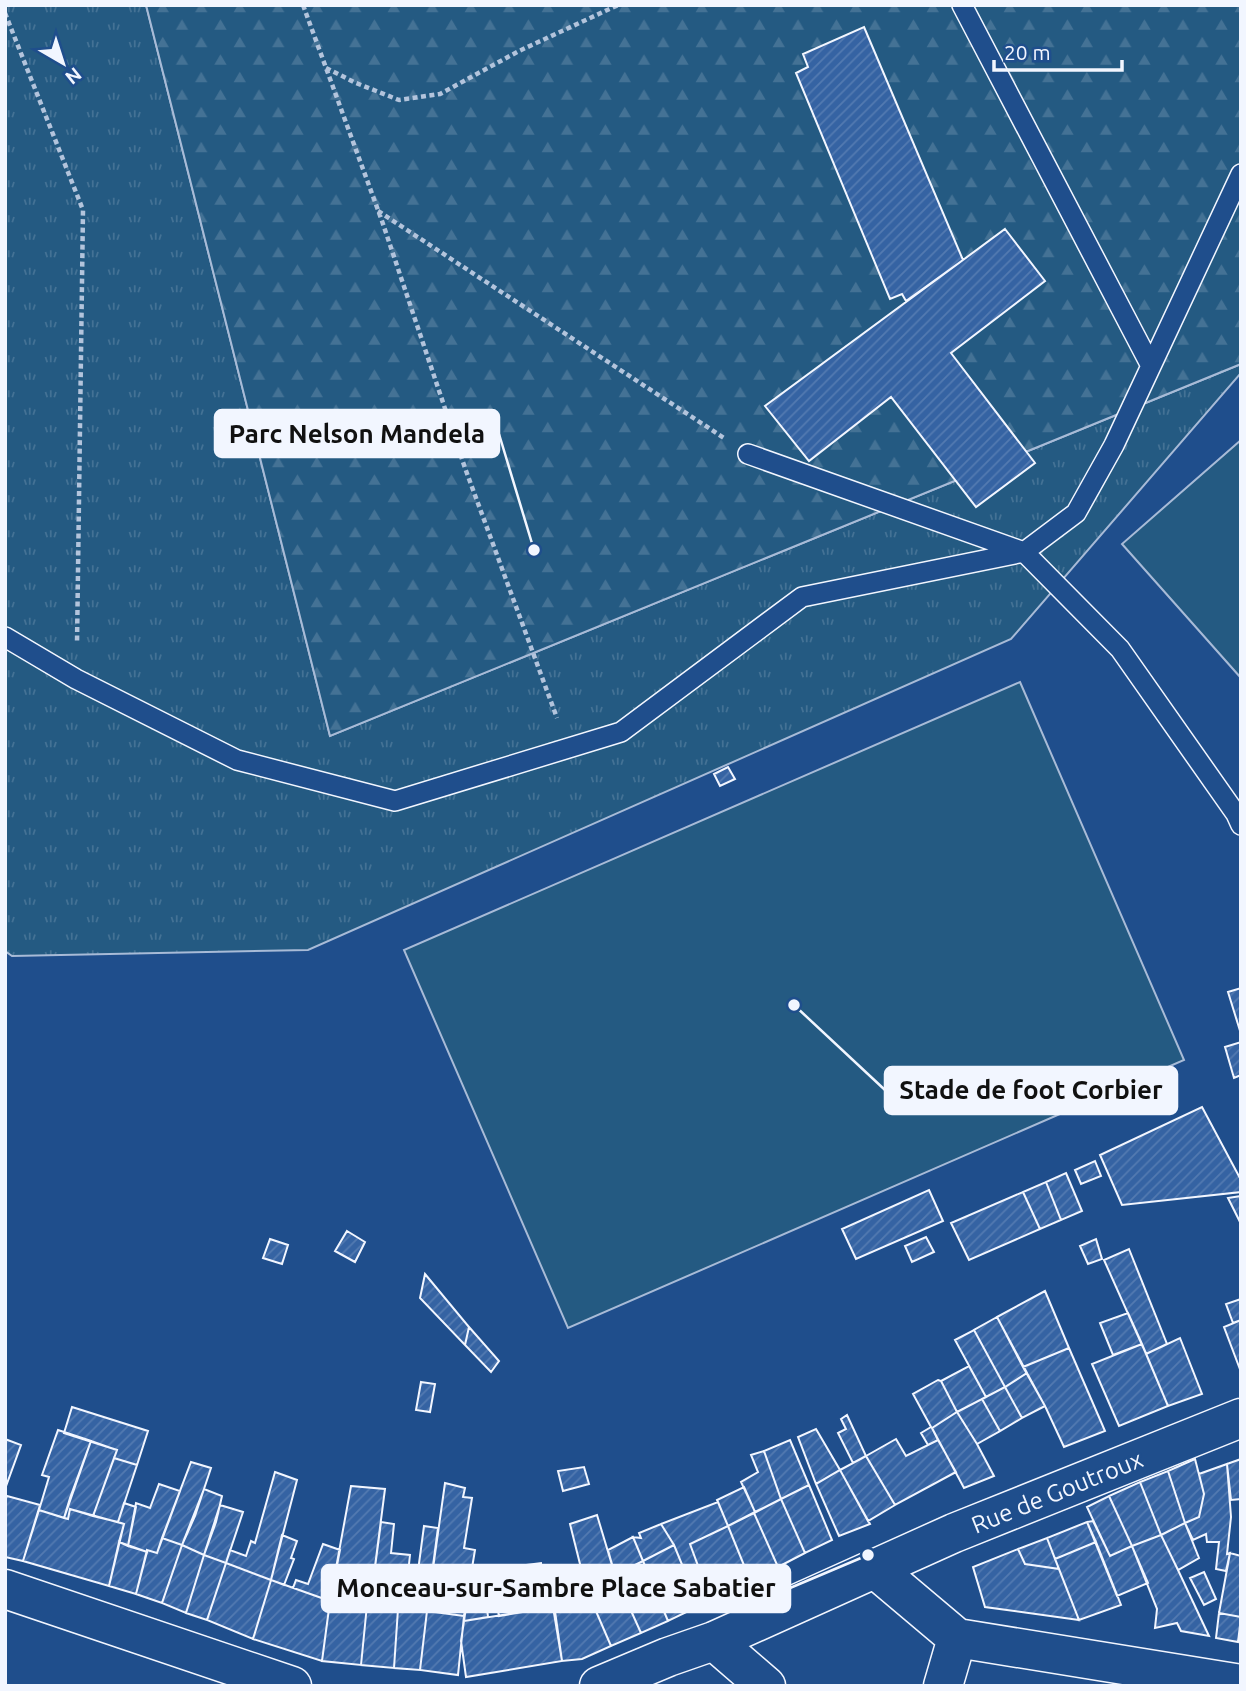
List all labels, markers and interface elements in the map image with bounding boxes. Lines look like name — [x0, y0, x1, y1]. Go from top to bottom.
north arrow — [28, 28, 98, 98]
scale bar — [994, 28, 1122, 72]
text: 20 m — [1004, 40, 1051, 64]
text: N — [61, 63, 86, 89]
callout: Parc Nelson Mandela — [215, 410, 499, 457]
text: Parc Nelson Mandela — [229, 419, 485, 448]
callout: Stade de foot Corbier — [885, 1067, 1177, 1114]
text: Stade de foot Corbier — [899, 1075, 1163, 1104]
street label: Rue de Goutroux — [967, 1445, 1147, 1539]
callout: Monceau-sur-Sambre Place Sabatier — [322, 1565, 790, 1612]
text: Monceau-sur-Sambre Place Sabatier — [336, 1573, 776, 1602]

